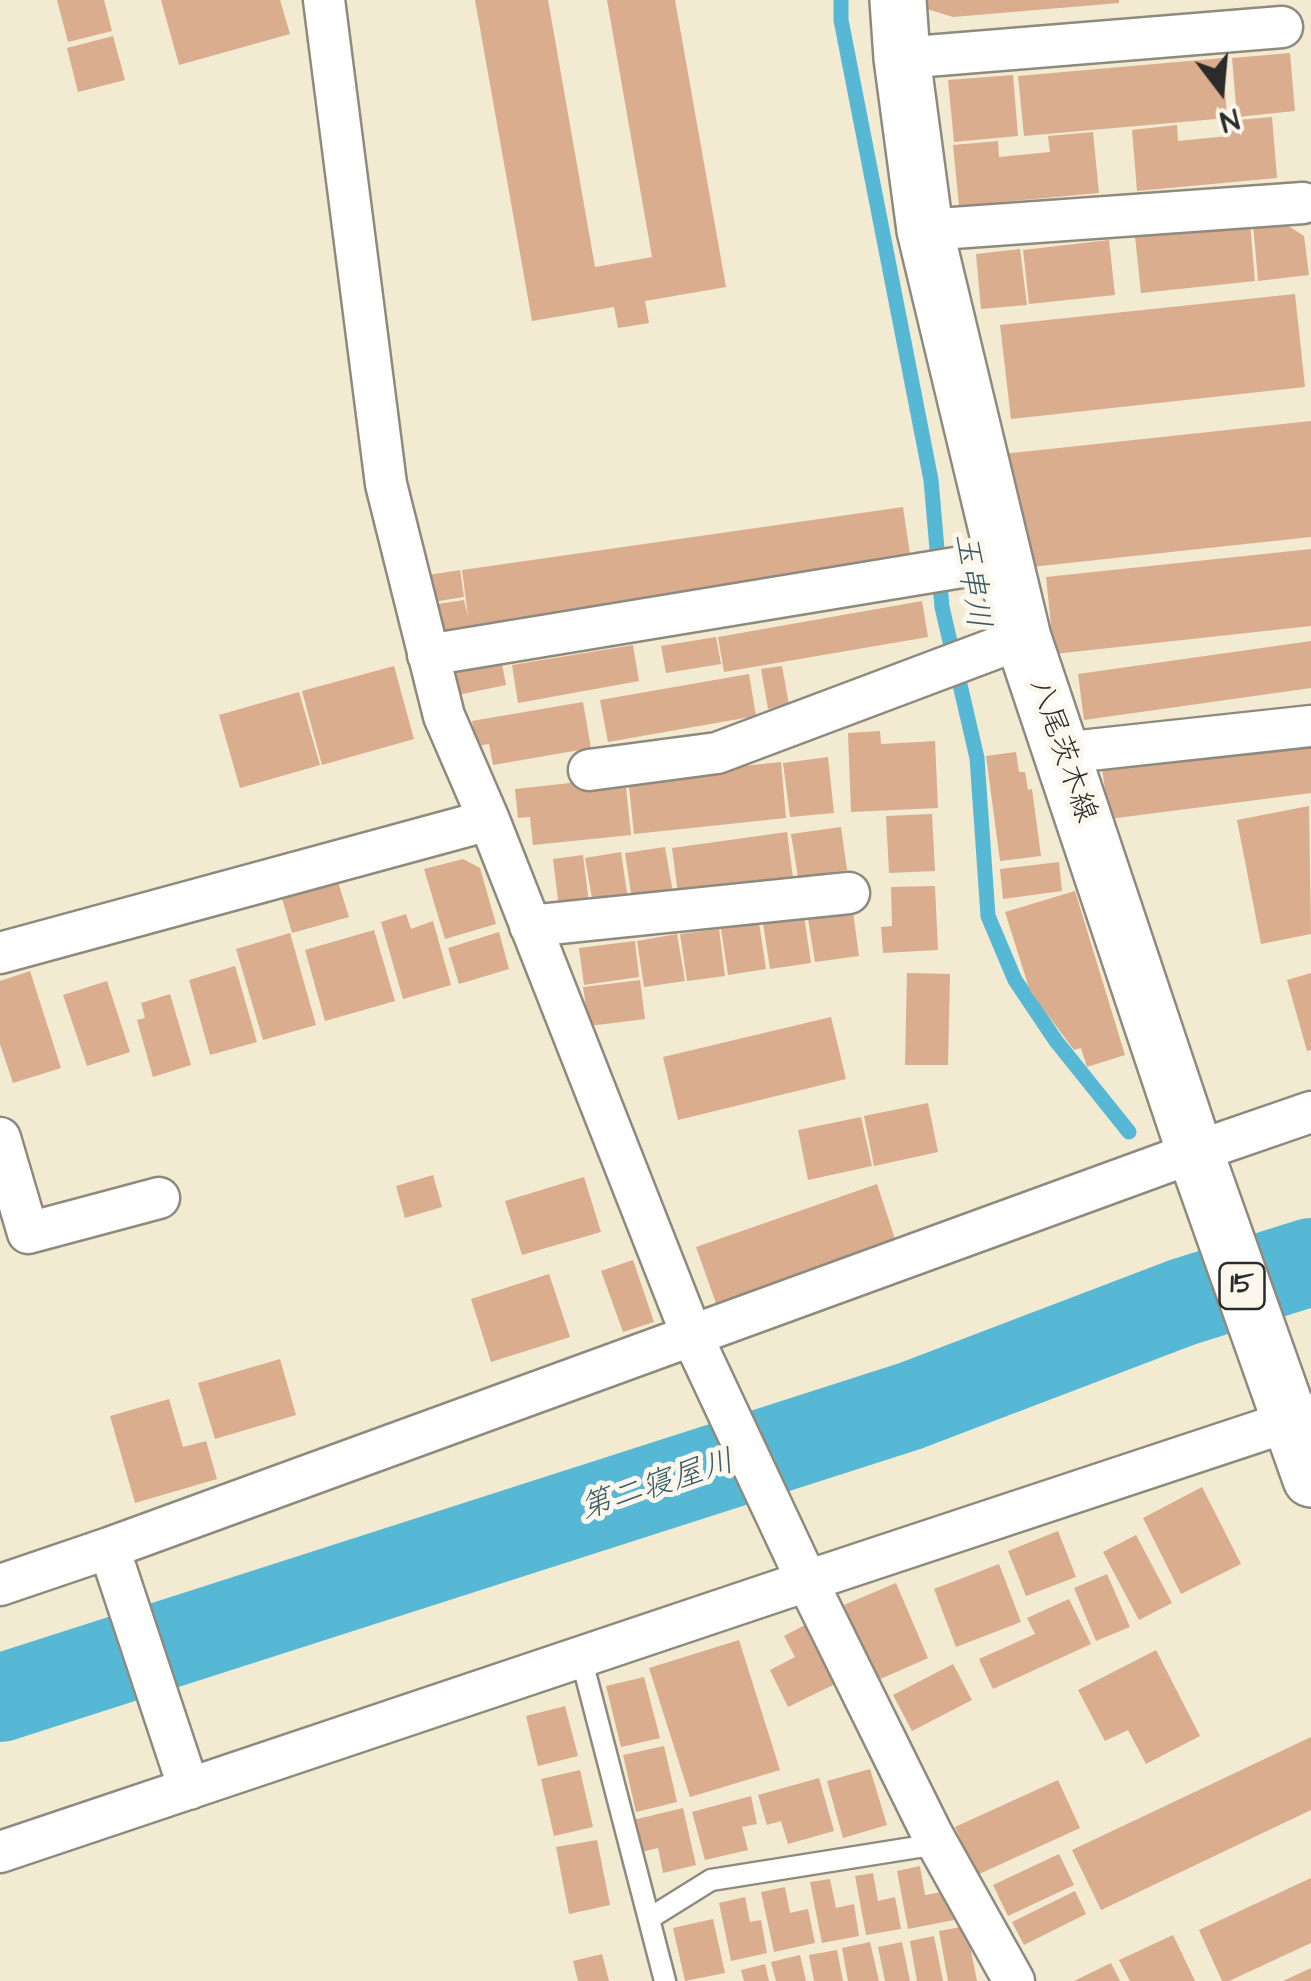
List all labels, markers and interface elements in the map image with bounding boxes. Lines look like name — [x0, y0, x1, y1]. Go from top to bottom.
north arrow — [1171, 40, 1271, 140]
text: N — [1216, 98, 1243, 140]
water label: 玉串川 — [944, 531, 996, 631]
street label: 八尾茨木線 — [1020, 674, 1102, 828]
road number: 15 — [1220, 1263, 1264, 1309]
water label: 第二寝屋川 — [576, 1444, 740, 1530]

